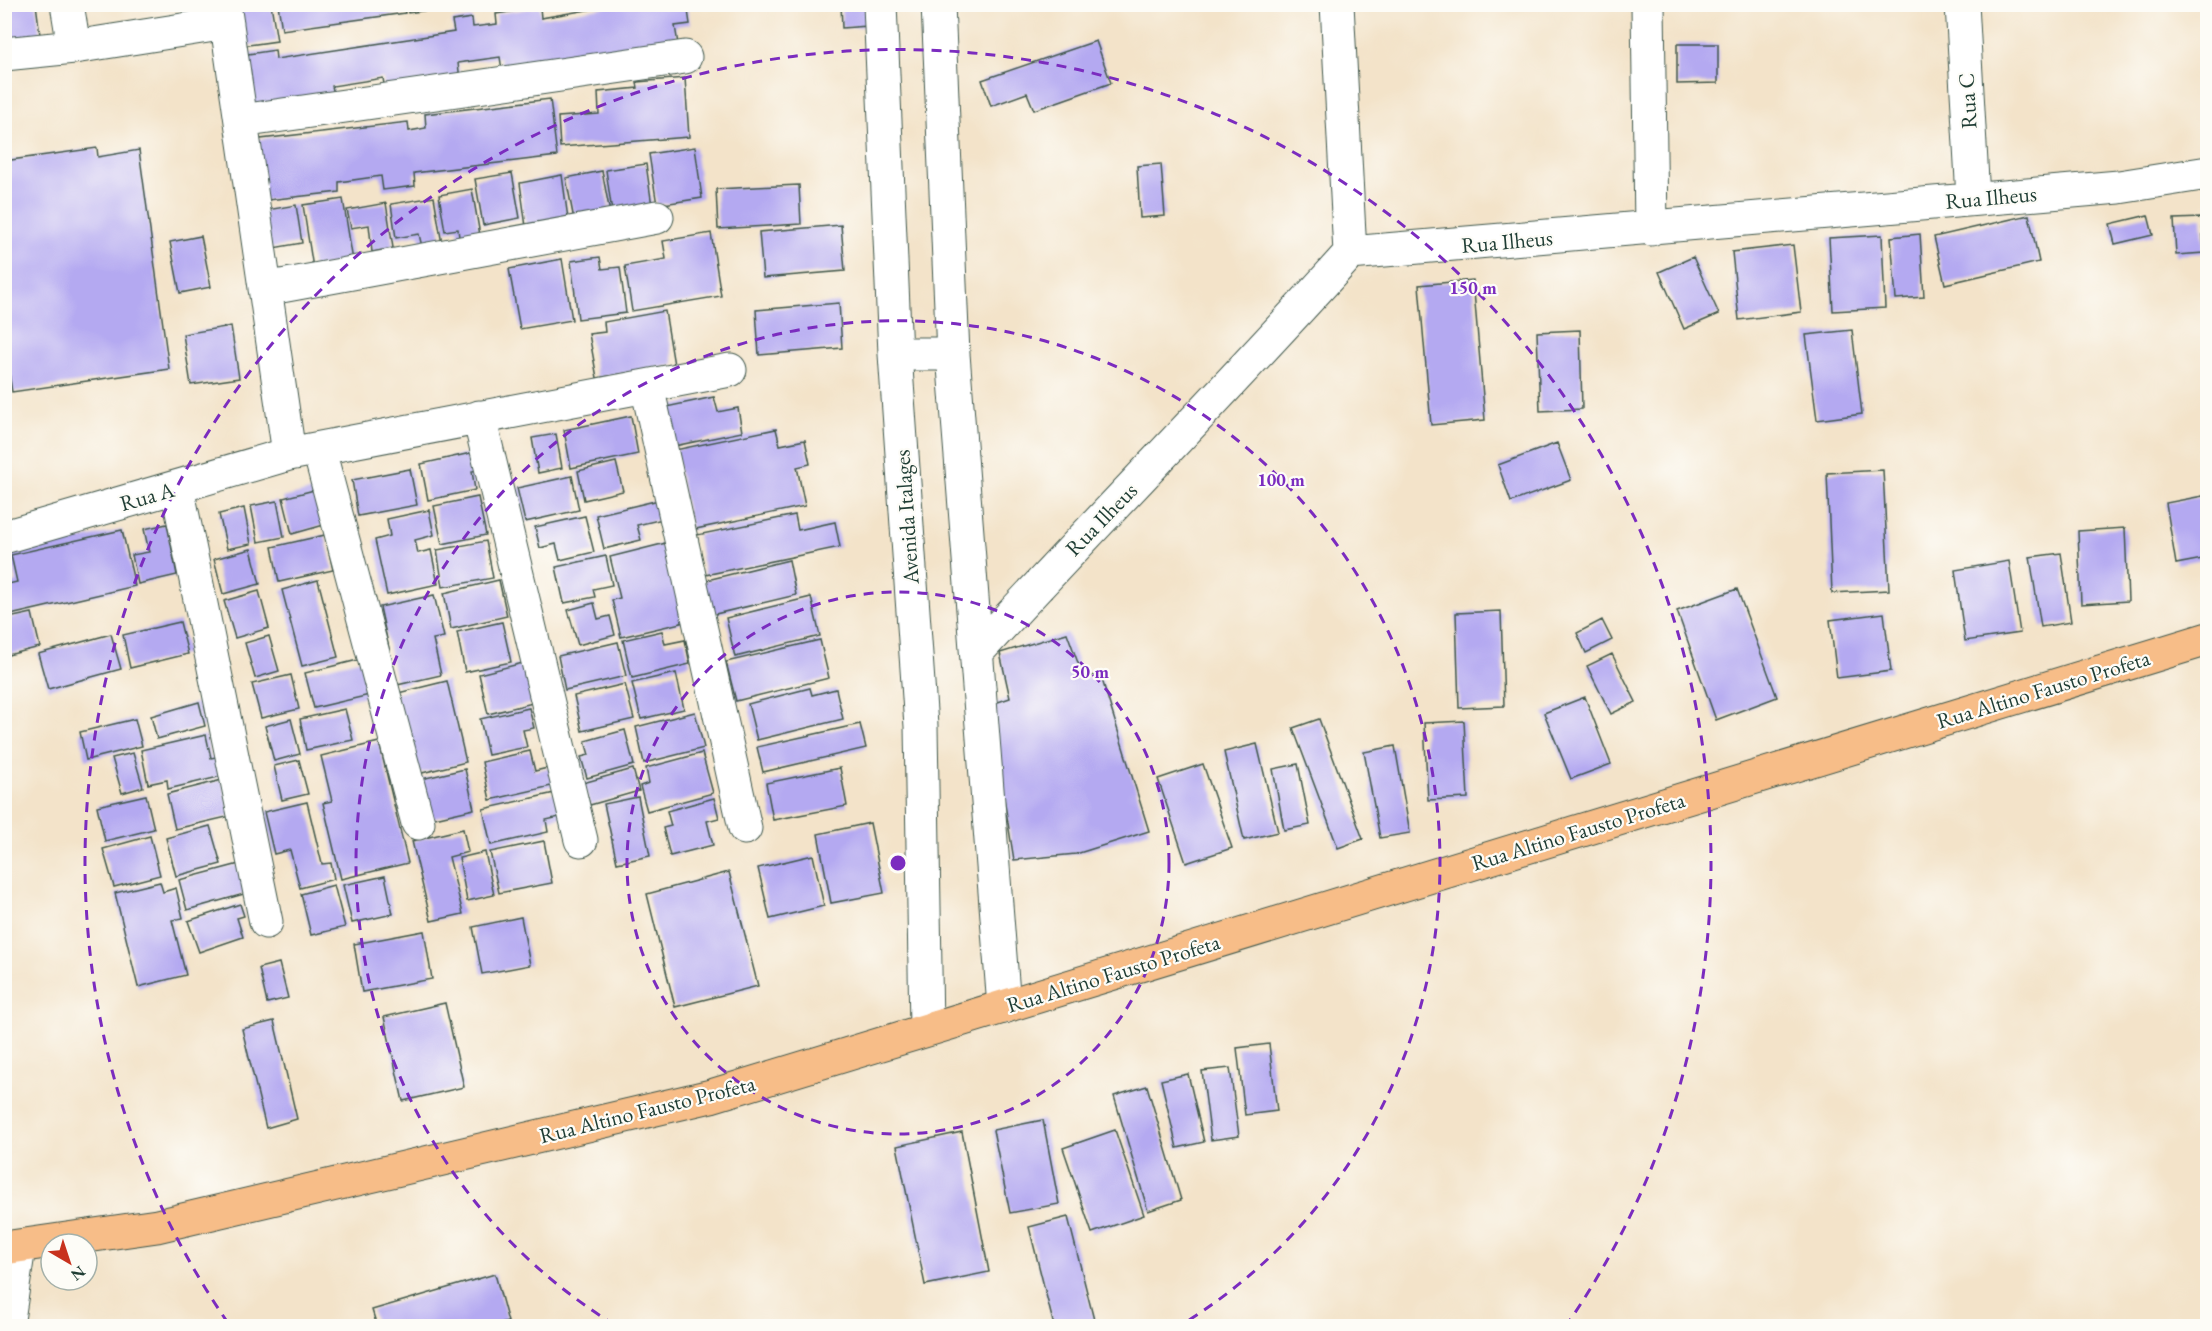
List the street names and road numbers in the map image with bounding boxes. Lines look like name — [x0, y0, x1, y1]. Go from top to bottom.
street label: Rua C — [1952, 72, 1983, 130]
street label: Rua Ilheus — [1944, 179, 2038, 216]
street label: Rua Ilheus — [1460, 223, 1554, 260]
street label: Avenida Italages — [887, 449, 926, 586]
street label: Rua A — [116, 475, 179, 518]
street label: Rua Ilheus — [1059, 476, 1144, 562]
street label: Rua Altino Fausto Profeta — [1933, 643, 2154, 736]
street label: Rua Altino Fausto Profeta — [1468, 785, 1689, 878]
street label: Rua Altino Fausto Profeta — [1003, 927, 1224, 1020]
street label: Rua Altino Fausto Profeta — [536, 1069, 758, 1150]

